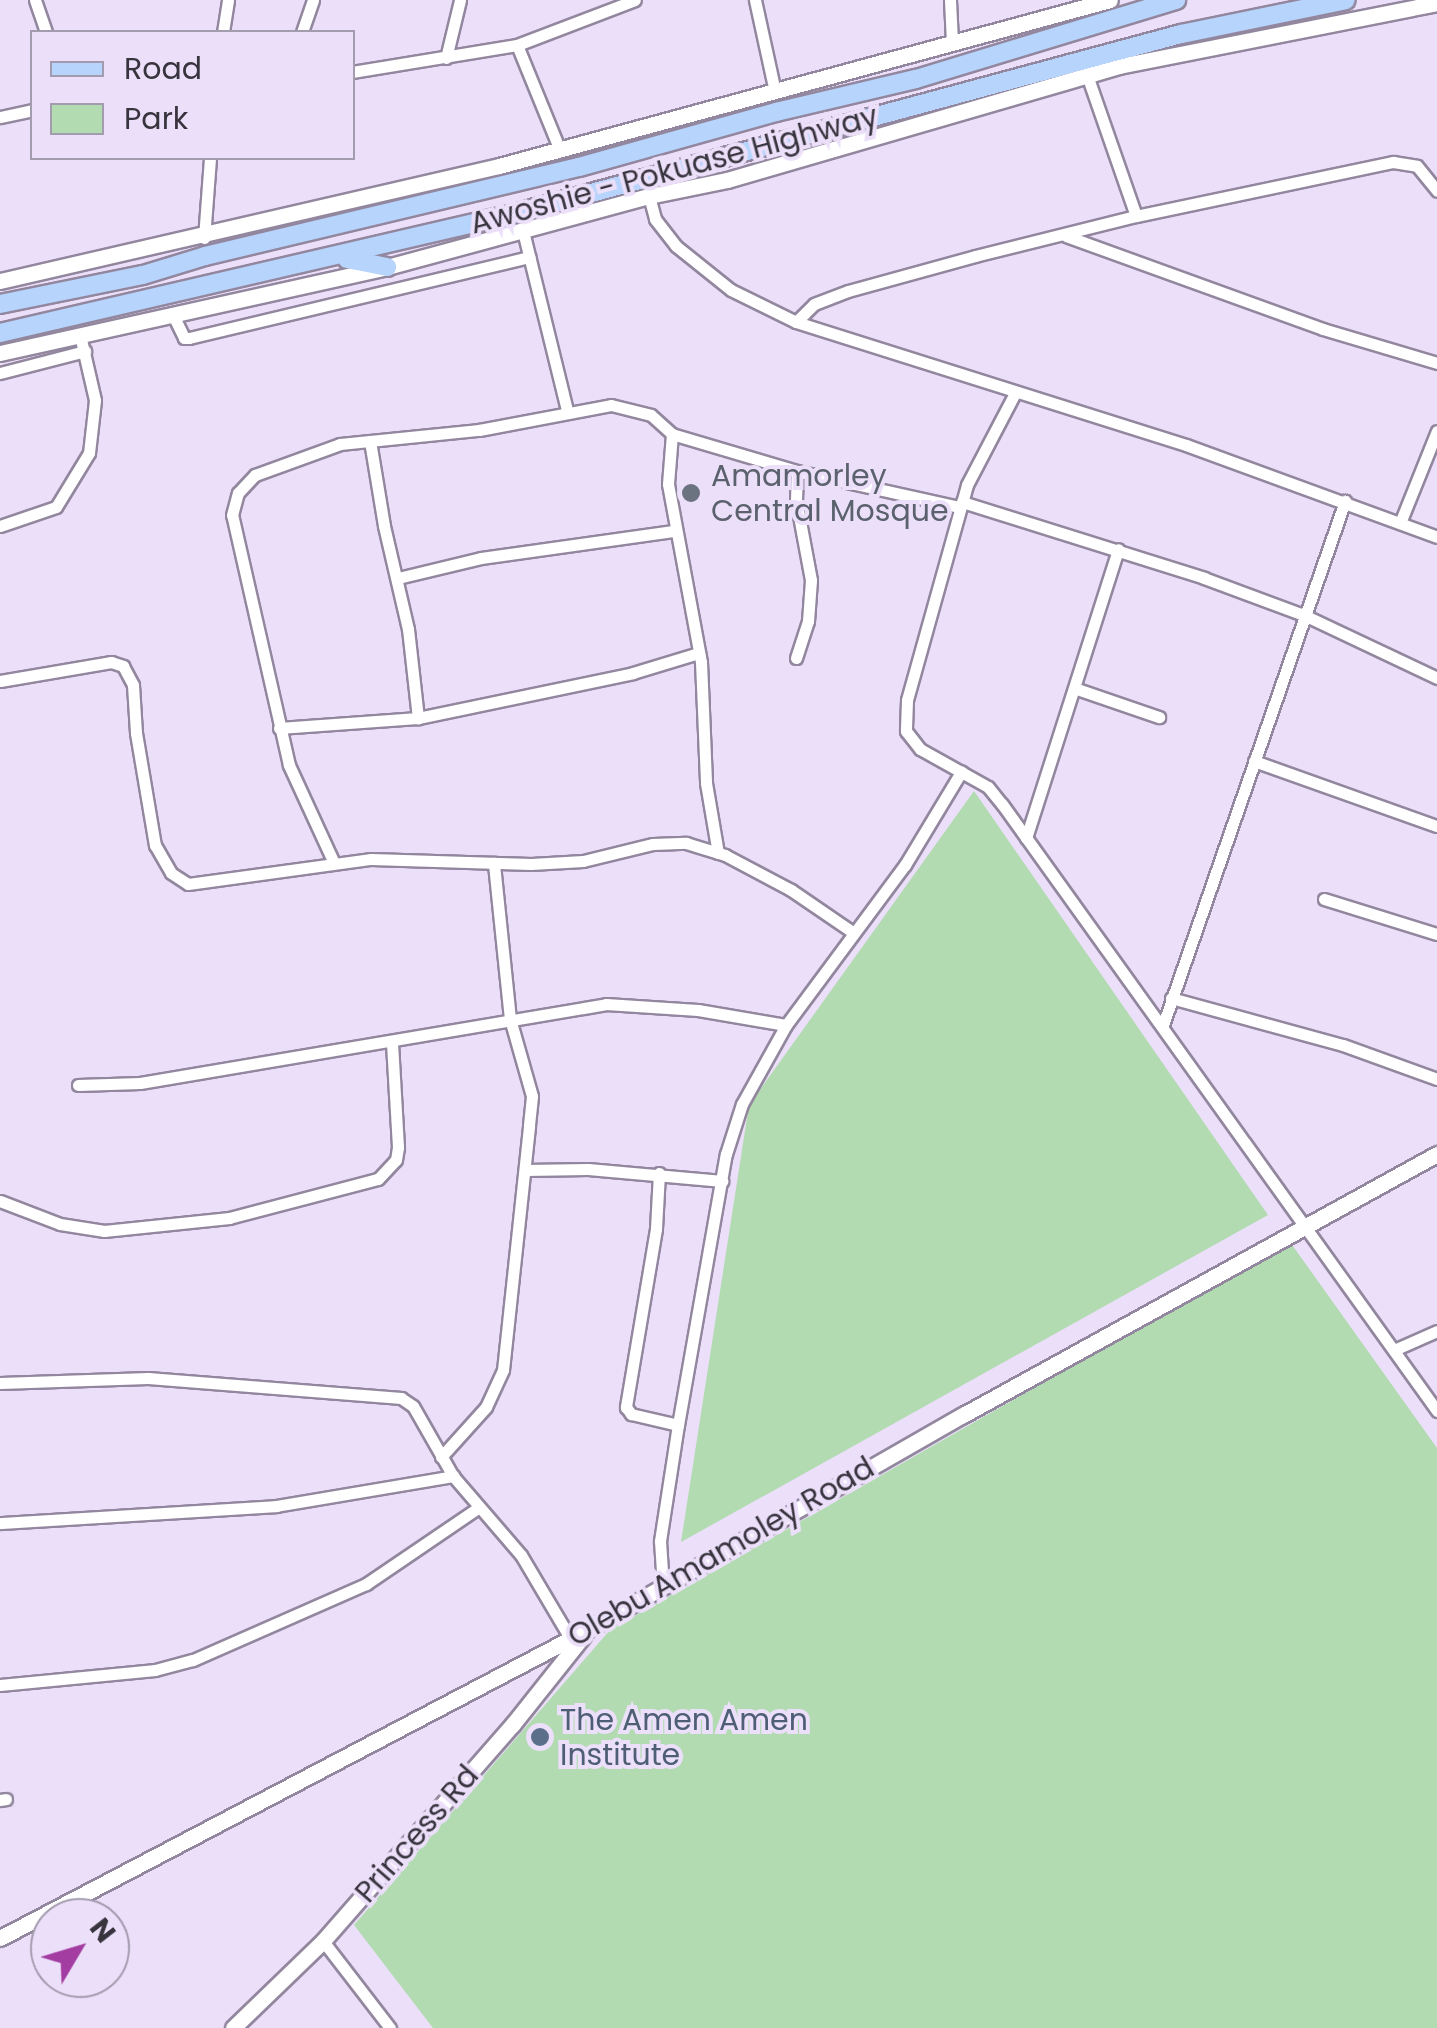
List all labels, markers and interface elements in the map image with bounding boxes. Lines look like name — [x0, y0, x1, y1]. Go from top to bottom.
legend — [30, 30, 355, 160]
text: Road — [124, 47, 202, 90]
text: Park — [124, 97, 188, 140]
street label: Awoshie - Pokuase Highway — [466, 98, 882, 242]
place label: Amamorley Central Mosque — [711, 458, 949, 528]
marker: Amamorley Central Mosque — [680, 482, 702, 504]
street label: Olebu Amamoley Road — [562, 1450, 880, 1654]
place label: The Amen Amen Institute — [560, 1702, 808, 1772]
marker: The Amen Amen Institute — [529, 1726, 551, 1748]
street label: Princess Rd — [348, 1758, 486, 1910]
north arrow — [30, 1898, 130, 1998]
text: N — [81, 1910, 124, 1951]

